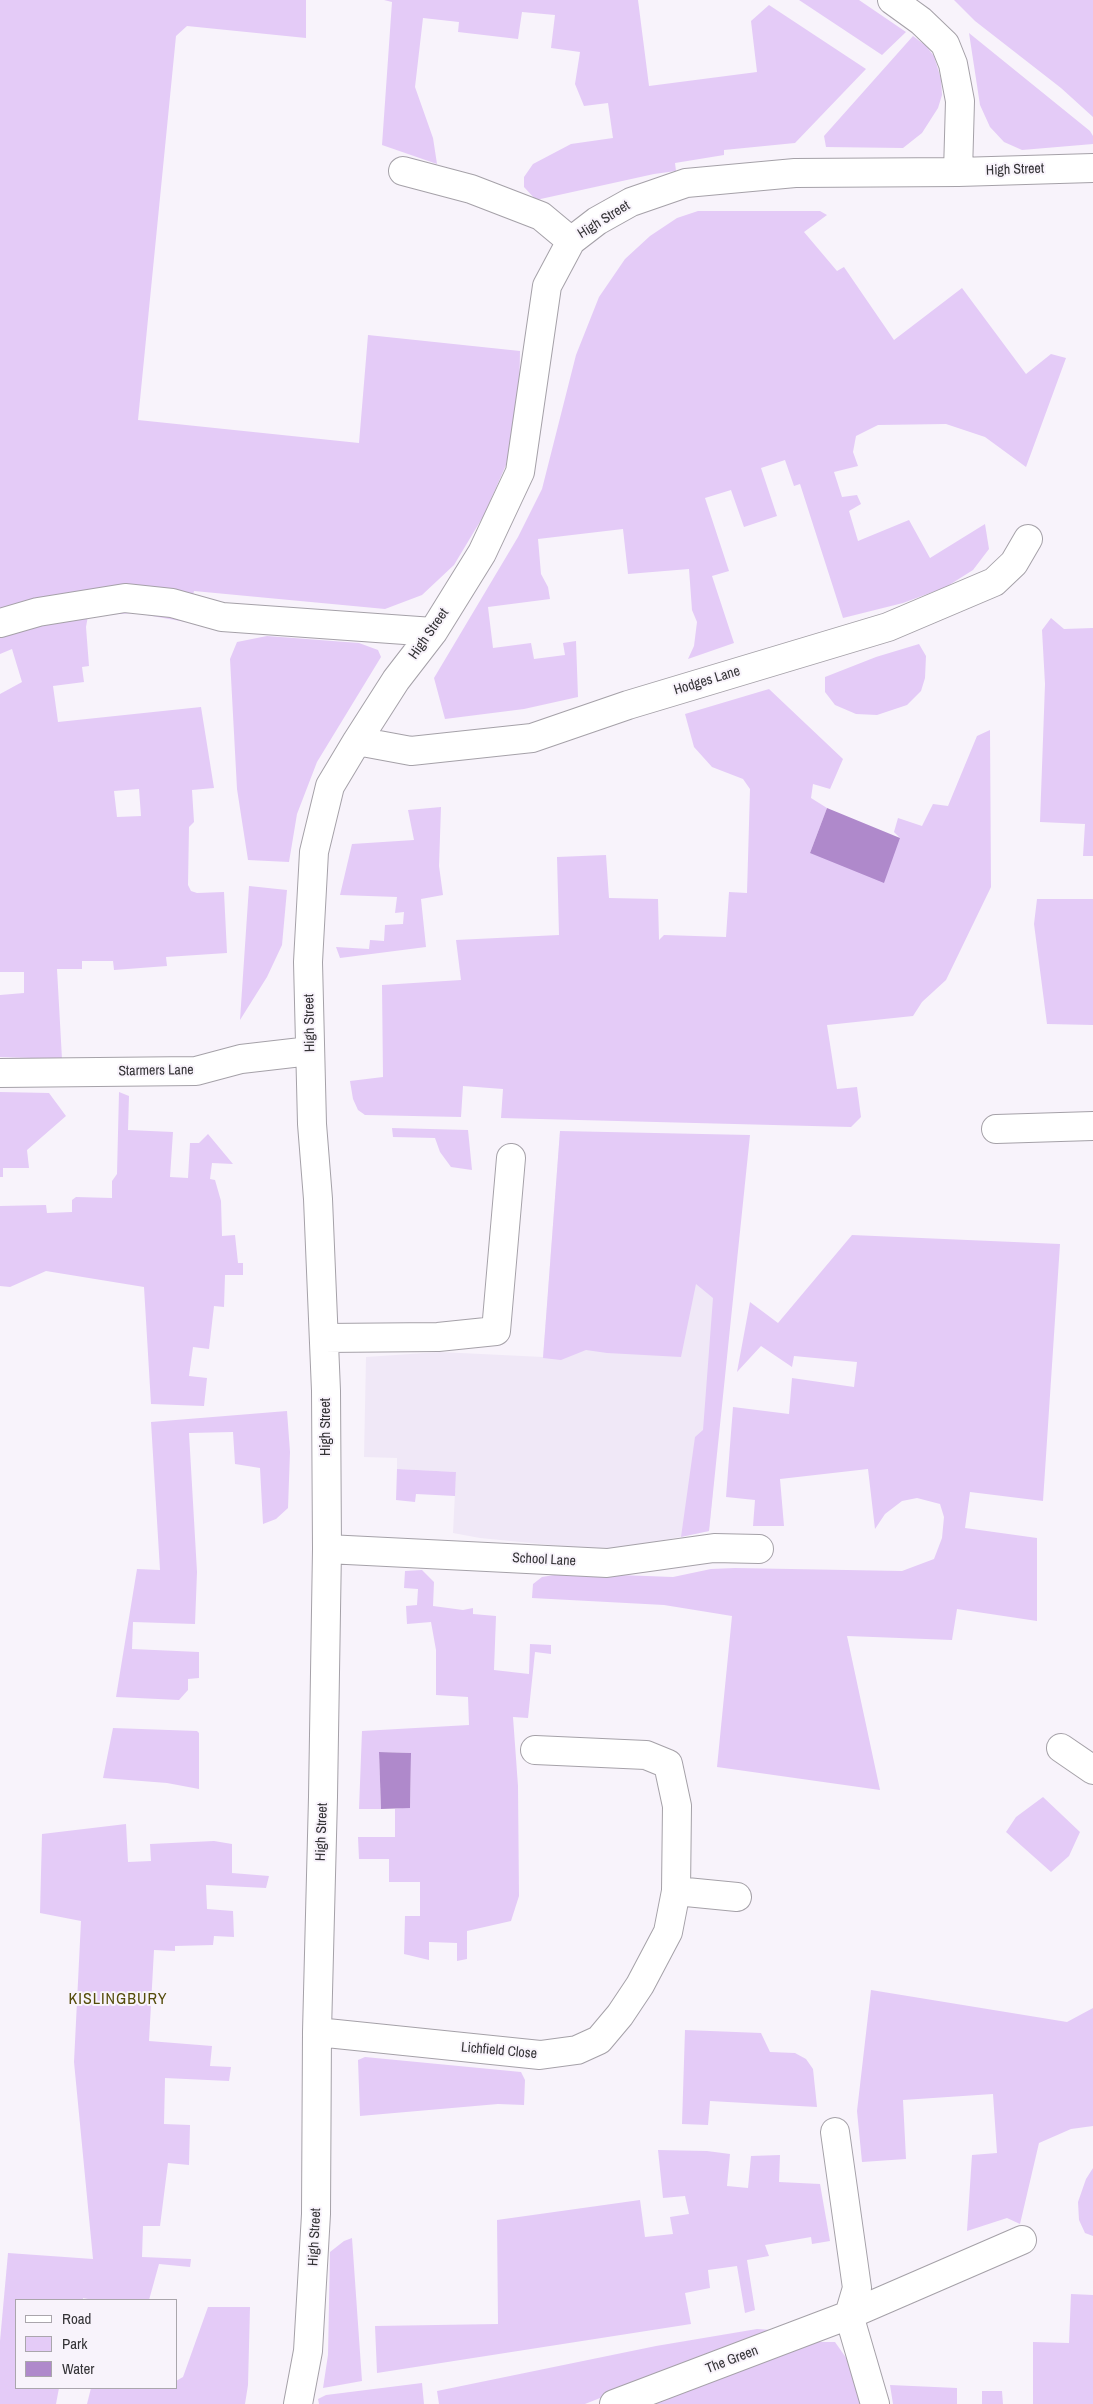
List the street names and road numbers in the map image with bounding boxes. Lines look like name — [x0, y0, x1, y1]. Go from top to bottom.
street label: High Street — [986, 161, 1044, 179]
street label: High Street — [575, 197, 633, 243]
street label: High Street — [405, 605, 453, 663]
street label: Hodges Lane — [672, 663, 742, 699]
street label: High Street — [301, 994, 319, 1052]
street label: Starmers Lane — [118, 1062, 194, 1080]
street label: High Street — [318, 1398, 334, 1456]
street label: School Lane — [512, 1550, 576, 1570]
street label: High Street — [313, 1803, 331, 1861]
street label: Lichfield Close — [460, 2039, 538, 2063]
street label: High Street — [305, 2208, 325, 2266]
street label: The Green — [703, 2342, 761, 2378]

